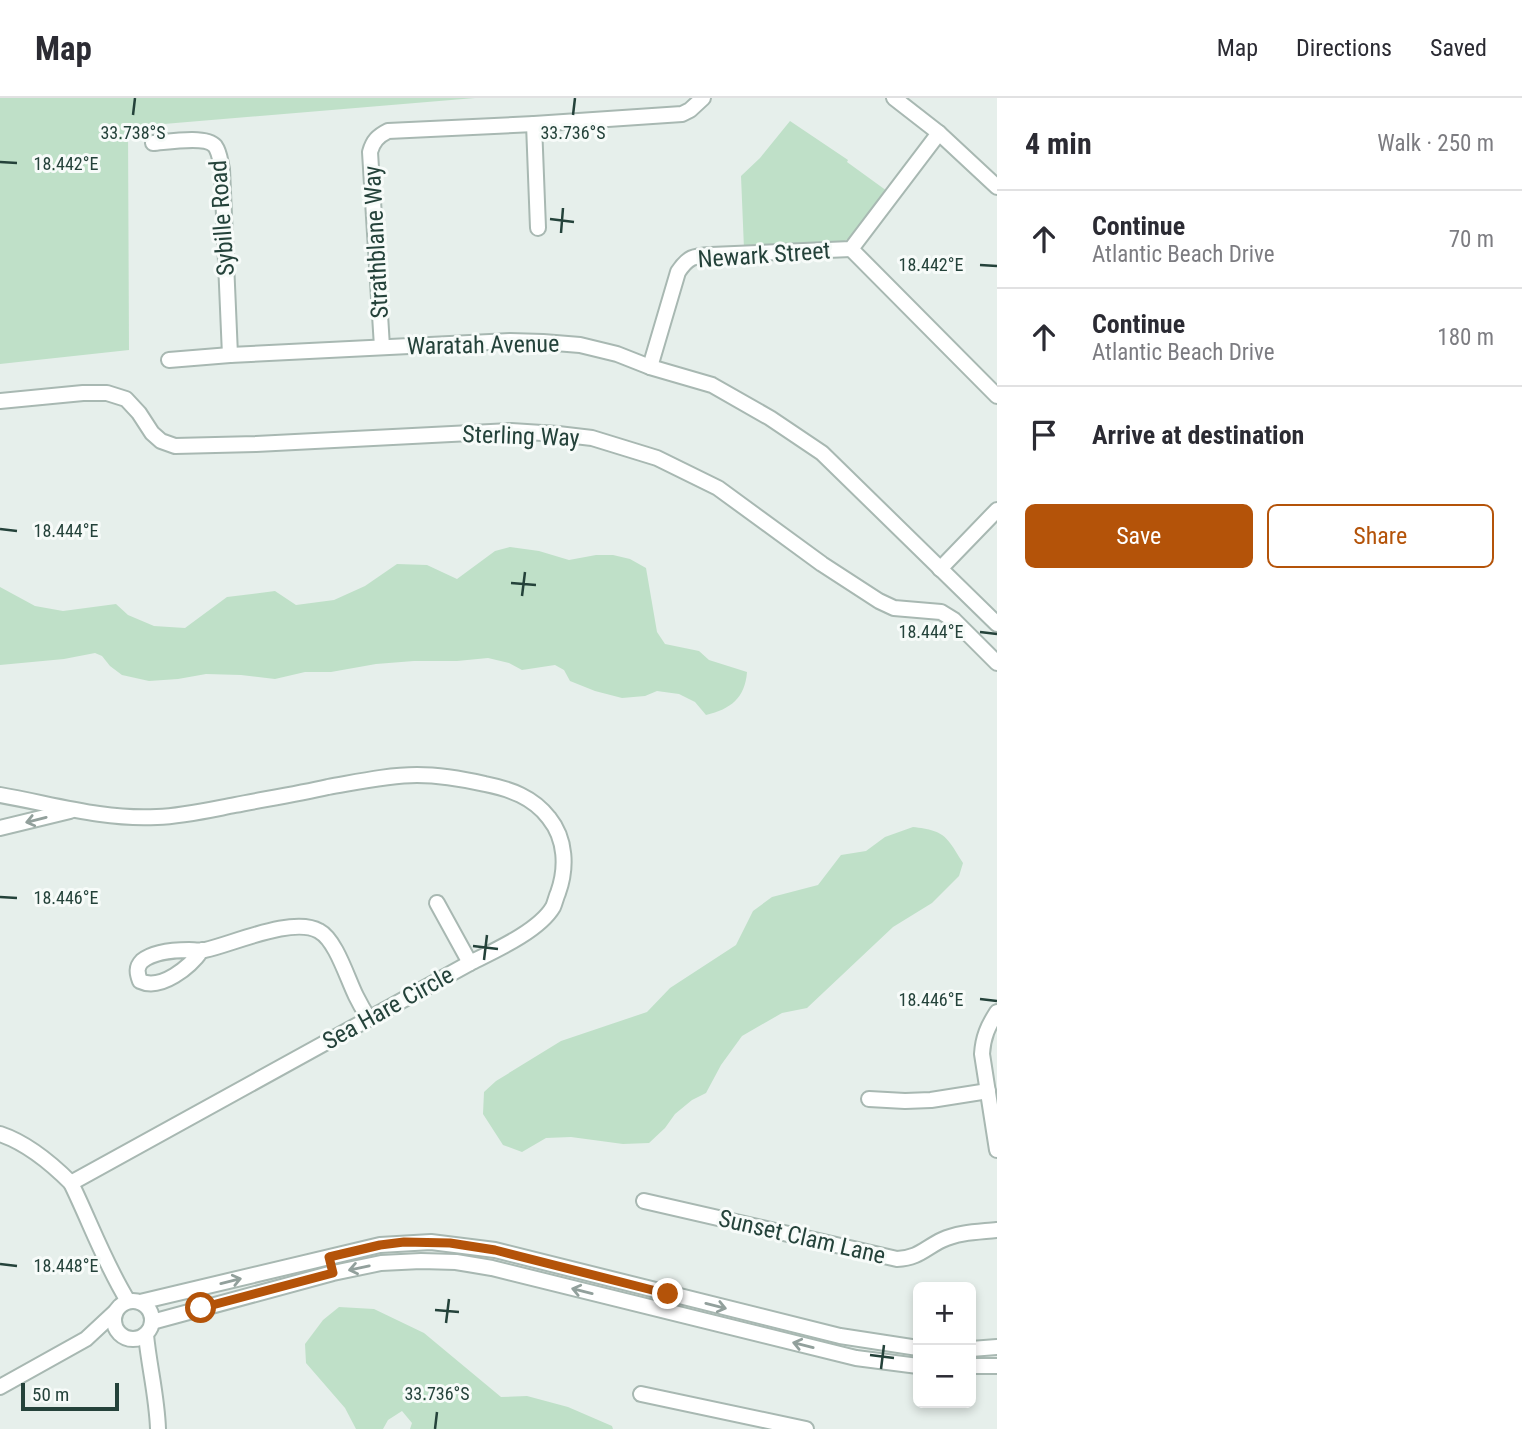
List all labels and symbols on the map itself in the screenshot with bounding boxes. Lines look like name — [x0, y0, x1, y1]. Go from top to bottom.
text: 33.738°S — [100, 122, 166, 143]
text: 33.736°S — [540, 122, 606, 143]
text: 18.442°E — [34, 153, 98, 174]
street label: Sybille Road — [204, 159, 240, 277]
street label: Strathblane Way — [358, 165, 394, 319]
street label: Newark Street — [697, 236, 831, 274]
text: 18.442°E — [899, 254, 963, 275]
street label: Waratah Avenue — [407, 330, 559, 360]
street label: Sterling Way — [462, 420, 580, 452]
text: 18.444°E — [34, 520, 98, 541]
text: 18.444°E — [899, 621, 963, 642]
one-way arrow — [25, 814, 48, 827]
text: 18.446°E — [34, 887, 98, 908]
street label: Sea Hare Circle — [318, 961, 458, 1055]
text: 18.446°E — [899, 989, 963, 1010]
street label: Sunset Clam Lane — [716, 1204, 888, 1270]
text: 18.448°E — [34, 1255, 98, 1276]
one-way arrow — [348, 1261, 371, 1275]
one-way arrow — [219, 1274, 242, 1287]
route end — [652, 1278, 683, 1309]
one-way arrow — [571, 1284, 594, 1297]
route start — [185, 1292, 216, 1323]
one-way arrow — [704, 1299, 727, 1313]
one-way arrow — [792, 1338, 815, 1351]
scale bar — [21, 1380, 119, 1412]
text: 33.736°S — [404, 1383, 470, 1404]

